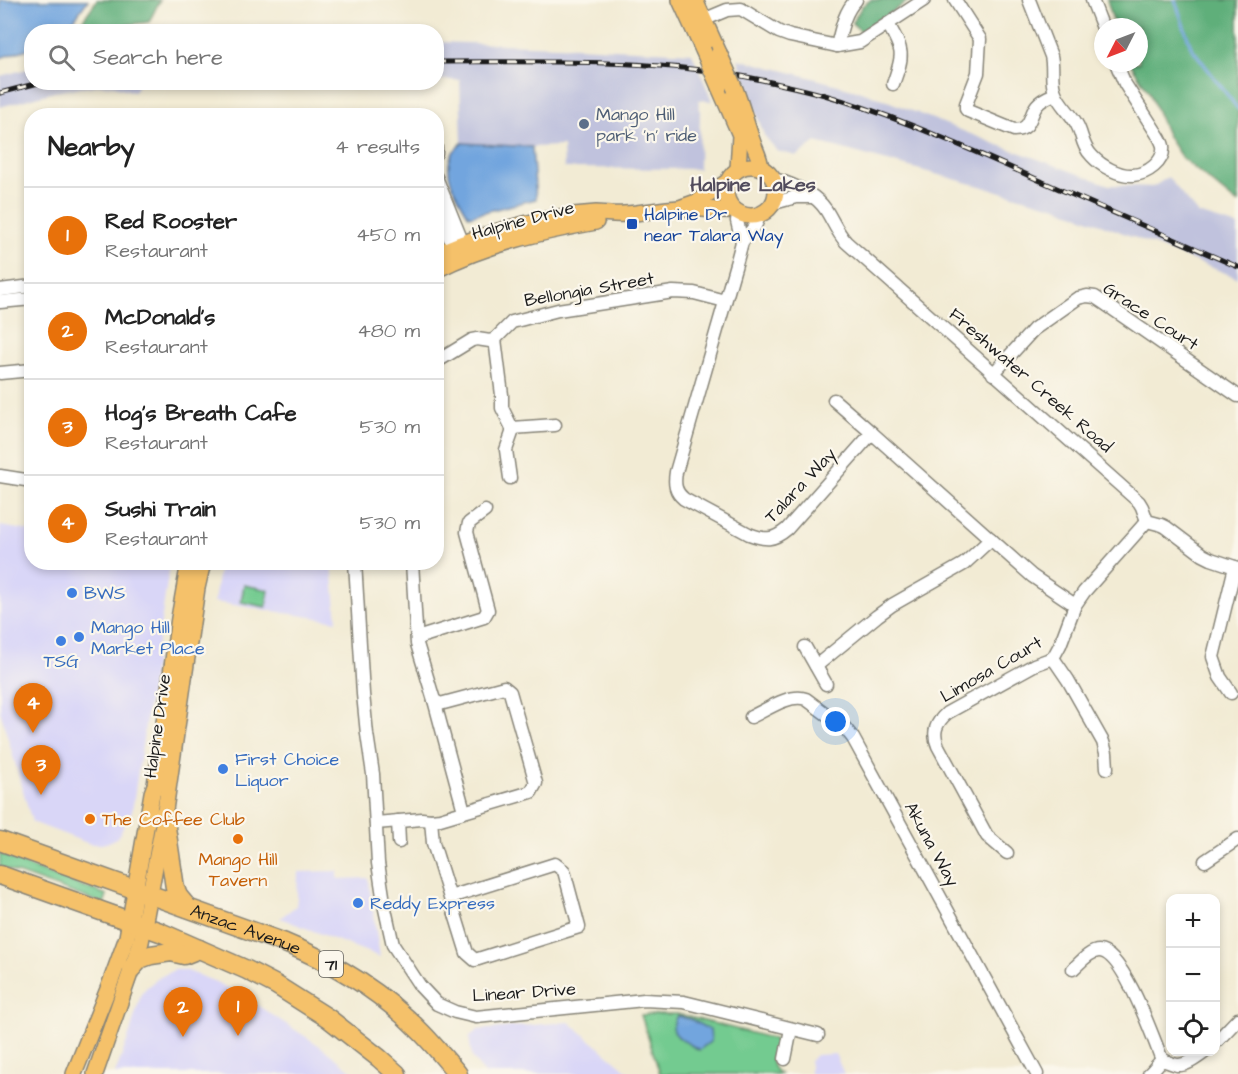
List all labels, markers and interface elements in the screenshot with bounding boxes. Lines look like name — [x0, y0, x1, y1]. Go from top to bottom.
north arrow — [1094, 18, 1148, 72]
search box — [24, 24, 444, 90]
icon: search — [45, 41, 78, 74]
text: Search here — [93, 42, 223, 73]
place label: Mango Hill park 'n' ride — [596, 102, 697, 148]
marker: Mango Hill park 'n' ride — [577, 117, 591, 131]
text: Nearby — [48, 129, 135, 165]
text: 4 results — [335, 133, 420, 161]
district label: Halpine Lakes — [690, 171, 816, 199]
street label: Halpine Drive — [469, 195, 577, 246]
place label: Halpine Dr near Talara Way — [644, 202, 784, 249]
text: Red Rooster — [105, 206, 237, 237]
marker: Halpine Dr near Talara Way — [625, 217, 639, 231]
text: 1 — [66, 221, 69, 249]
text: 450 m — [356, 221, 420, 249]
text: Restaurant — [105, 237, 208, 265]
street label: Bellongia Street — [522, 266, 657, 314]
street label: Grace Court — [1098, 276, 1204, 357]
text: McDonald's — [105, 302, 215, 333]
street label: Freshwater Creek Road — [943, 302, 1118, 459]
text: 2 — [62, 317, 73, 345]
text: 480 m — [357, 317, 420, 345]
text: Restaurant — [105, 333, 208, 361]
text: Hog's Breath Cafe — [105, 398, 297, 429]
text: 3 — [62, 413, 73, 441]
text: 530 m — [359, 413, 420, 441]
text: Restaurant — [105, 429, 208, 457]
street label: Talara Way — [759, 442, 843, 529]
text: Sushi Train — [105, 494, 216, 525]
text: 4 — [61, 509, 74, 537]
text: 530 m — [359, 509, 420, 537]
text: Restaurant — [105, 525, 208, 553]
place label: BWS — [84, 581, 125, 606]
marker: BWS — [65, 586, 79, 600]
place label: Mango Hill Market Place — [91, 615, 205, 661]
marker: Mango Hill Market Place — [72, 630, 86, 644]
street label: Limosa Court — [936, 630, 1047, 709]
marker: TSG — [54, 634, 68, 648]
place label: TSG — [43, 649, 79, 674]
street label: Halpine Drive — [138, 672, 177, 780]
pin: 4 — [14, 684, 52, 733]
your location — [821, 707, 850, 736]
pin: 3 — [22, 746, 60, 795]
place label: First Choice Liquor — [235, 747, 340, 793]
marker: First Choice Liquor — [216, 762, 230, 776]
street label: Akuna Way — [897, 797, 965, 892]
place label: The Coffee Club — [102, 807, 245, 832]
marker: The Coffee Club — [83, 812, 97, 826]
marker: Mango Hill Tavern — [231, 832, 245, 846]
place label: Mango Hill Tavern — [199, 847, 278, 893]
place label: Reddy Express — [370, 891, 495, 917]
map controls — [1166, 894, 1220, 1056]
button: + — [1166, 894, 1220, 948]
marker: Reddy Express — [351, 896, 365, 910]
street label: Anzac Avenue — [187, 898, 305, 961]
button: − — [1166, 948, 1220, 1002]
road number: 71 — [319, 951, 343, 977]
street label: Linear Drive — [471, 976, 577, 1009]
pin: 1 — [218, 986, 258, 1036]
pin: 2 — [164, 988, 202, 1037]
button: locate — [1166, 1002, 1220, 1056]

